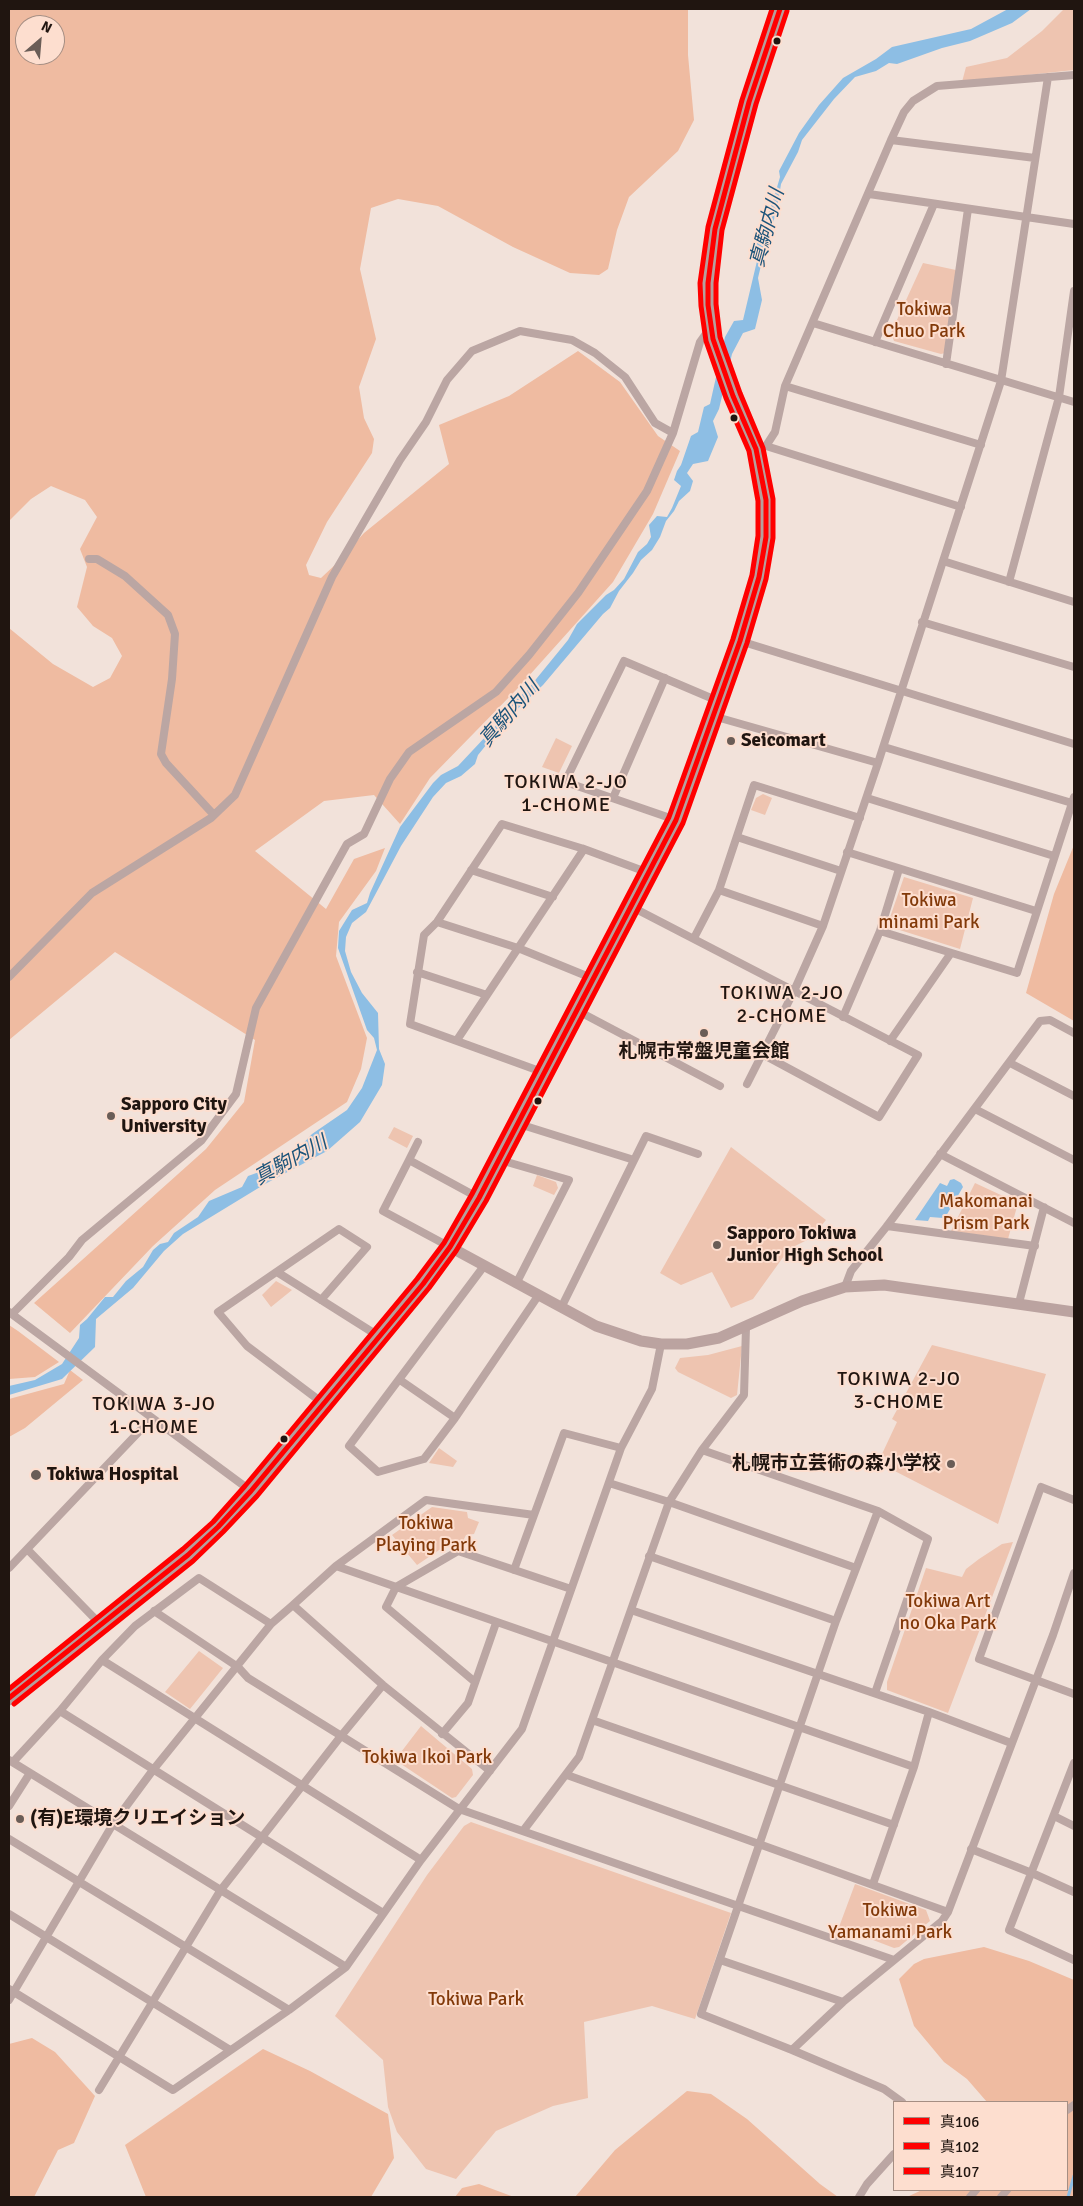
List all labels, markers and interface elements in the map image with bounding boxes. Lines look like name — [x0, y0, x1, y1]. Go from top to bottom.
north arrow — [15, 15, 65, 65]
text: N — [38, 17, 55, 37]
unlabelled marker — [772, 36, 782, 46]
water label: 真駒内川 — [746, 186, 790, 270]
park label: Tokiwa Chuo Park — [883, 299, 965, 343]
unlabelled marker — [729, 413, 739, 423]
water label: 真駒内川 — [475, 676, 545, 752]
place label: Seicomart — [741, 730, 826, 752]
marker: Seicomart — [725, 735, 737, 747]
district label: TOKIWA 2-JO 1-CHOME — [503, 771, 629, 818]
park label: Tokiwa minami Park — [878, 890, 980, 934]
district label: TOKIWA 2-JO 2-CHOME — [719, 982, 845, 1029]
marker: 札幌市常盤児童会館 — [698, 1027, 710, 1039]
place label: 札幌市常盤児童会館 — [619, 1041, 789, 1063]
place label: Sapporo City University — [121, 1094, 227, 1138]
unlabelled marker — [533, 1096, 543, 1106]
marker: Sapporo City University — [105, 1110, 117, 1122]
water label: 真駒内川 — [250, 1131, 332, 1191]
park label: Makomanai Prism Park — [939, 1191, 1033, 1235]
place label: Sapporo Tokiwa Junior High School — [727, 1223, 883, 1267]
marker: Sapporo Tokiwa Junior High School — [711, 1239, 723, 1251]
district label: TOKIWA 2-JO 3-CHOME — [836, 1368, 962, 1415]
district label: TOKIWA 3-JO 1-CHOME — [91, 1393, 217, 1440]
unlabelled marker — [279, 1434, 289, 1444]
place label: 札幌市立芸術の森小学校 — [732, 1453, 941, 1475]
marker: 札幌市立芸術の森小学校 — [945, 1458, 957, 1470]
place label: Tokiwa Hospital — [47, 1464, 179, 1486]
marker: Tokiwa Hospital — [29, 1468, 43, 1482]
park label: Tokiwa Playing Park — [375, 1513, 477, 1557]
park label: Tokiwa Art no Oka Park — [900, 1591, 996, 1635]
park label: Tokiwa Ikoi Park — [362, 1747, 492, 1769]
place label: (有)E環境クリエイション — [30, 1808, 245, 1830]
marker: (有)E環境クリエイション — [14, 1813, 26, 1825]
park label: Tokiwa Yamanami Park — [828, 1900, 952, 1944]
park label: Tokiwa Park — [428, 1989, 524, 2011]
legend — [893, 2101, 1068, 2191]
text: 真106 — [940, 2113, 979, 2131]
text: 真102 — [940, 2138, 979, 2156]
text: 真107 — [940, 2163, 979, 2181]

